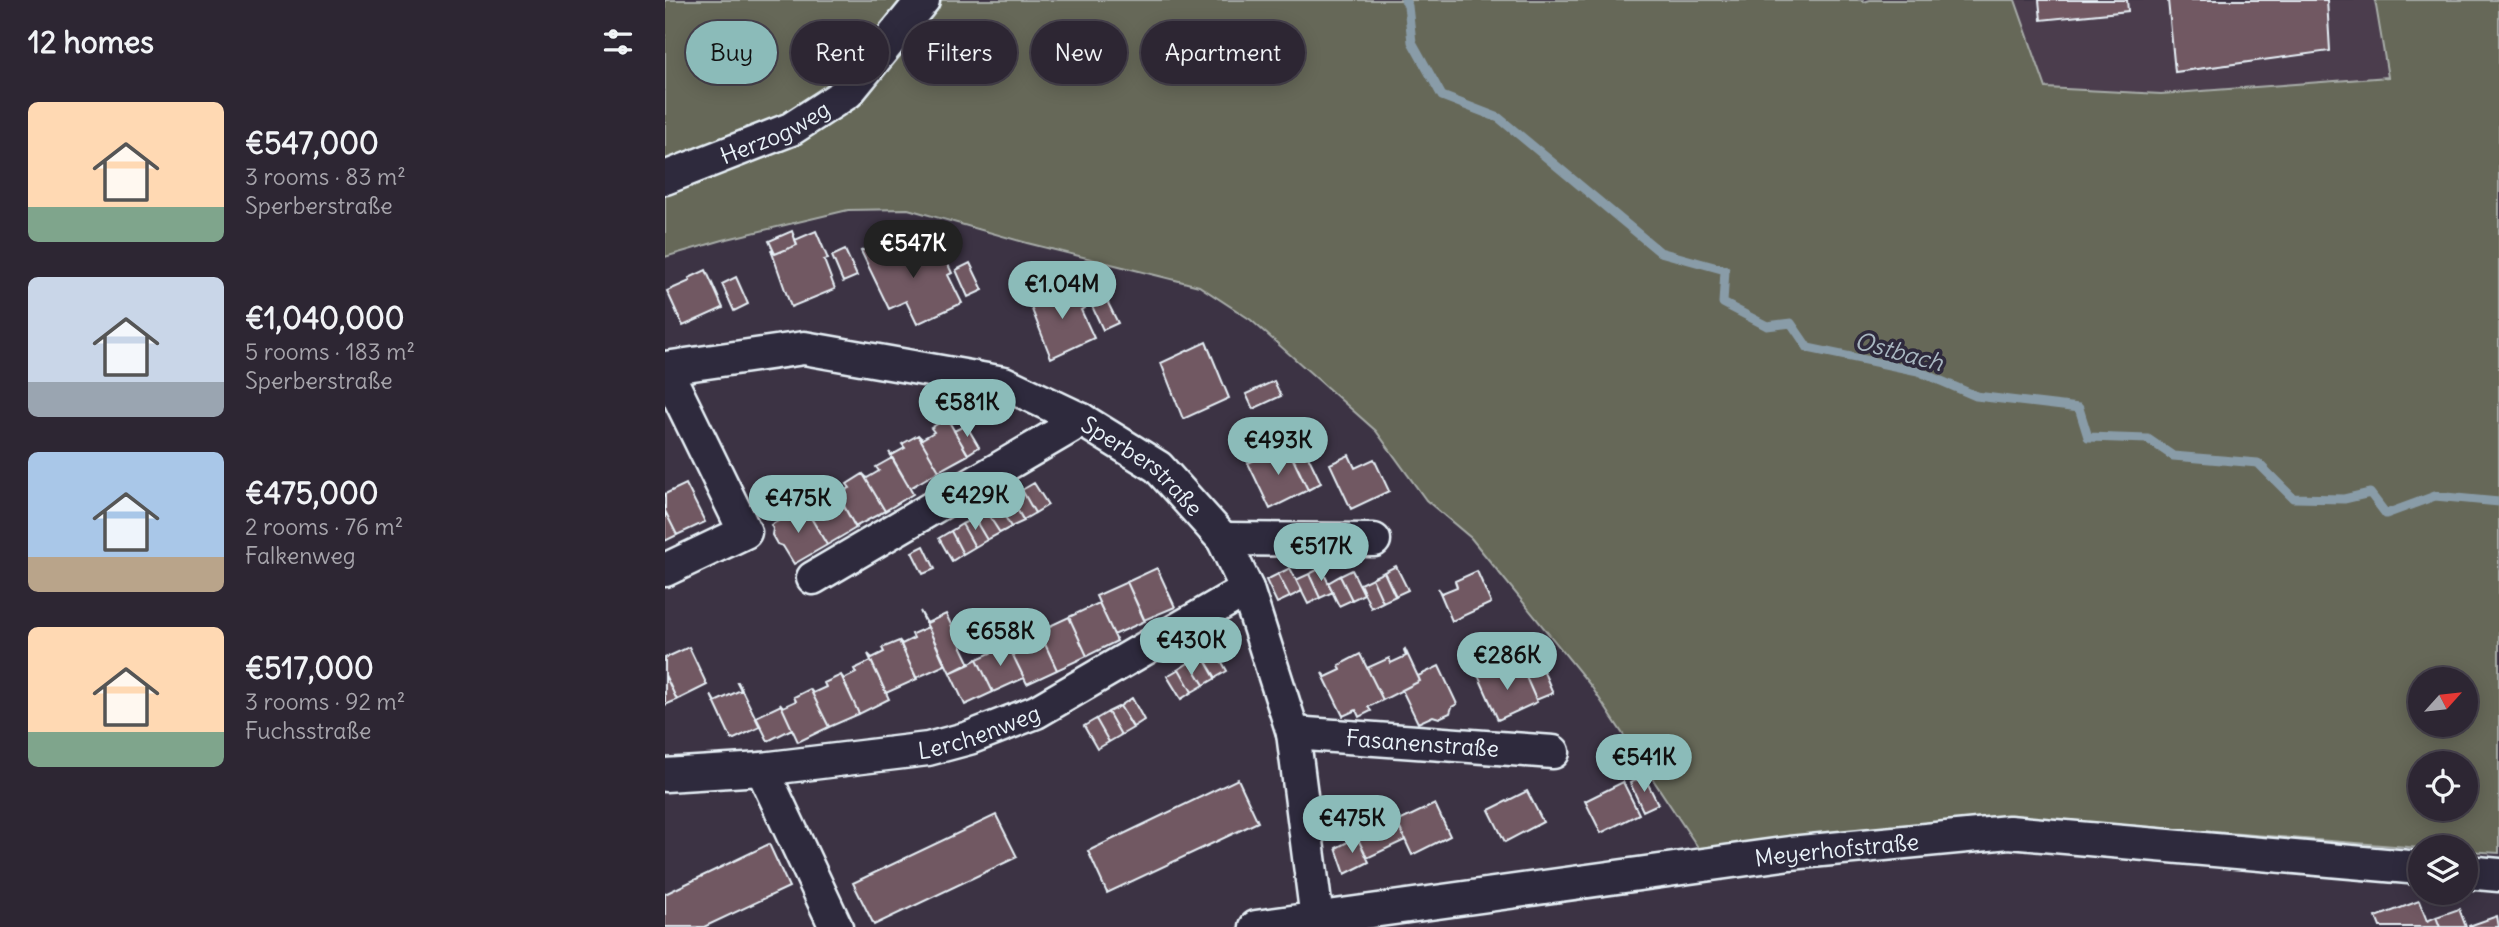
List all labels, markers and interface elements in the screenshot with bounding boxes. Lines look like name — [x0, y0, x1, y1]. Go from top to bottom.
chip: Buy — [686, 21, 777, 84]
chip: Rent — [791, 21, 889, 84]
chip: Filters — [903, 21, 1017, 84]
chip: New — [1031, 21, 1127, 84]
chip: Apartment — [1141, 21, 1305, 84]
text: 12 homes — [28, 23, 154, 61]
icon: filters — [599, 23, 637, 61]
street label: Herzogweg — [716, 94, 835, 170]
text: €547,000 — [245, 124, 379, 162]
icon: home — [84, 130, 168, 214]
text: 3 rooms · 83 m² — [245, 162, 406, 191]
text: Sperberstraße — [245, 191, 393, 220]
pin: €547K — [864, 220, 962, 280]
text: €547K — [880, 228, 946, 257]
pin: €1.04M — [1005, 262, 1119, 321]
text: €1.04M — [1024, 269, 1100, 298]
text: €1,040,000 — [245, 299, 405, 337]
icon: home — [84, 305, 168, 389]
water label: Ostbach — [1851, 325, 1948, 377]
text: 5 rooms · 183 m² — [245, 337, 415, 366]
text: Sperberstraße — [245, 366, 393, 395]
pin: €581K — [918, 380, 1016, 439]
text: €581K — [935, 387, 999, 416]
street label: Sperberstraße — [1076, 409, 1209, 522]
pin: €493K — [1229, 418, 1327, 477]
text: €493K — [1244, 425, 1312, 454]
pin: €429K — [926, 472, 1024, 532]
text: €475,000 — [245, 474, 378, 512]
pin: €475K — [749, 476, 847, 535]
icon: home — [84, 480, 168, 564]
text: €429K — [941, 480, 1009, 509]
text: €475K — [765, 483, 831, 512]
text: 2 rooms · 76 m² — [245, 512, 403, 541]
pin: €517K — [1272, 524, 1370, 583]
text: €517K — [1290, 531, 1352, 560]
text: Falkenweg — [245, 541, 356, 570]
pin: €658K — [951, 608, 1049, 668]
text: €658K — [966, 616, 1034, 645]
pin: €430K — [1142, 618, 1240, 677]
text: €430K — [1156, 625, 1226, 654]
pin: €286K — [1458, 632, 1556, 692]
text: €286K — [1473, 640, 1541, 669]
text: €517,000 — [245, 649, 374, 687]
icon: home — [84, 655, 168, 739]
north arrow — [2408, 667, 2478, 737]
map controls — [2408, 667, 2478, 905]
text: 3 rooms · 92 m² — [245, 687, 405, 716]
street label: Lerchenweg — [916, 697, 1044, 765]
text: Fuchsstraße — [245, 716, 371, 745]
street label: Fasanenstraße — [1345, 722, 1500, 763]
pin: €541K — [1595, 734, 1693, 794]
text: €541K — [1612, 742, 1676, 771]
button: locate — [2408, 751, 2478, 821]
pin: €475K — [1303, 796, 1401, 855]
text: €475K — [1319, 803, 1385, 832]
street label: Meyerhofstraße — [1753, 826, 1920, 872]
button: layers — [2408, 835, 2478, 905]

